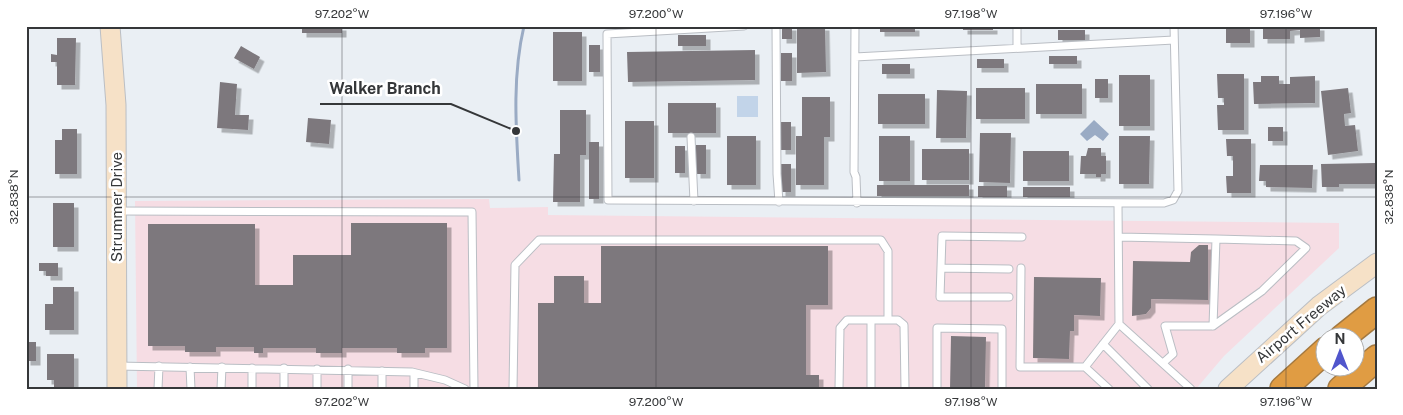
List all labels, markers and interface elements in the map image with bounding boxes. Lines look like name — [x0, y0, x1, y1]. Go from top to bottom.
text: 97.202°W — [315, 7, 370, 21]
text: 97.200°W — [629, 7, 684, 21]
text: 97.198°W — [945, 7, 998, 21]
text: 97.196°W — [1260, 7, 1313, 21]
callout: Walker Branch — [320, 73, 451, 104]
text: Walker Branch — [329, 79, 441, 98]
street label: Strummer Drive — [108, 152, 125, 262]
text: 32.838°N — [7, 170, 21, 224]
text: 32.838°N — [1382, 170, 1396, 224]
street label: Airport Freeway — [1252, 281, 1349, 366]
north arrow — [1316, 328, 1366, 378]
text: N — [1335, 331, 1345, 347]
text: 97.202°W — [315, 395, 370, 409]
text: 97.200°W — [629, 395, 684, 409]
text: 97.198°W — [945, 395, 998, 409]
text: 97.196°W — [1260, 395, 1313, 409]

